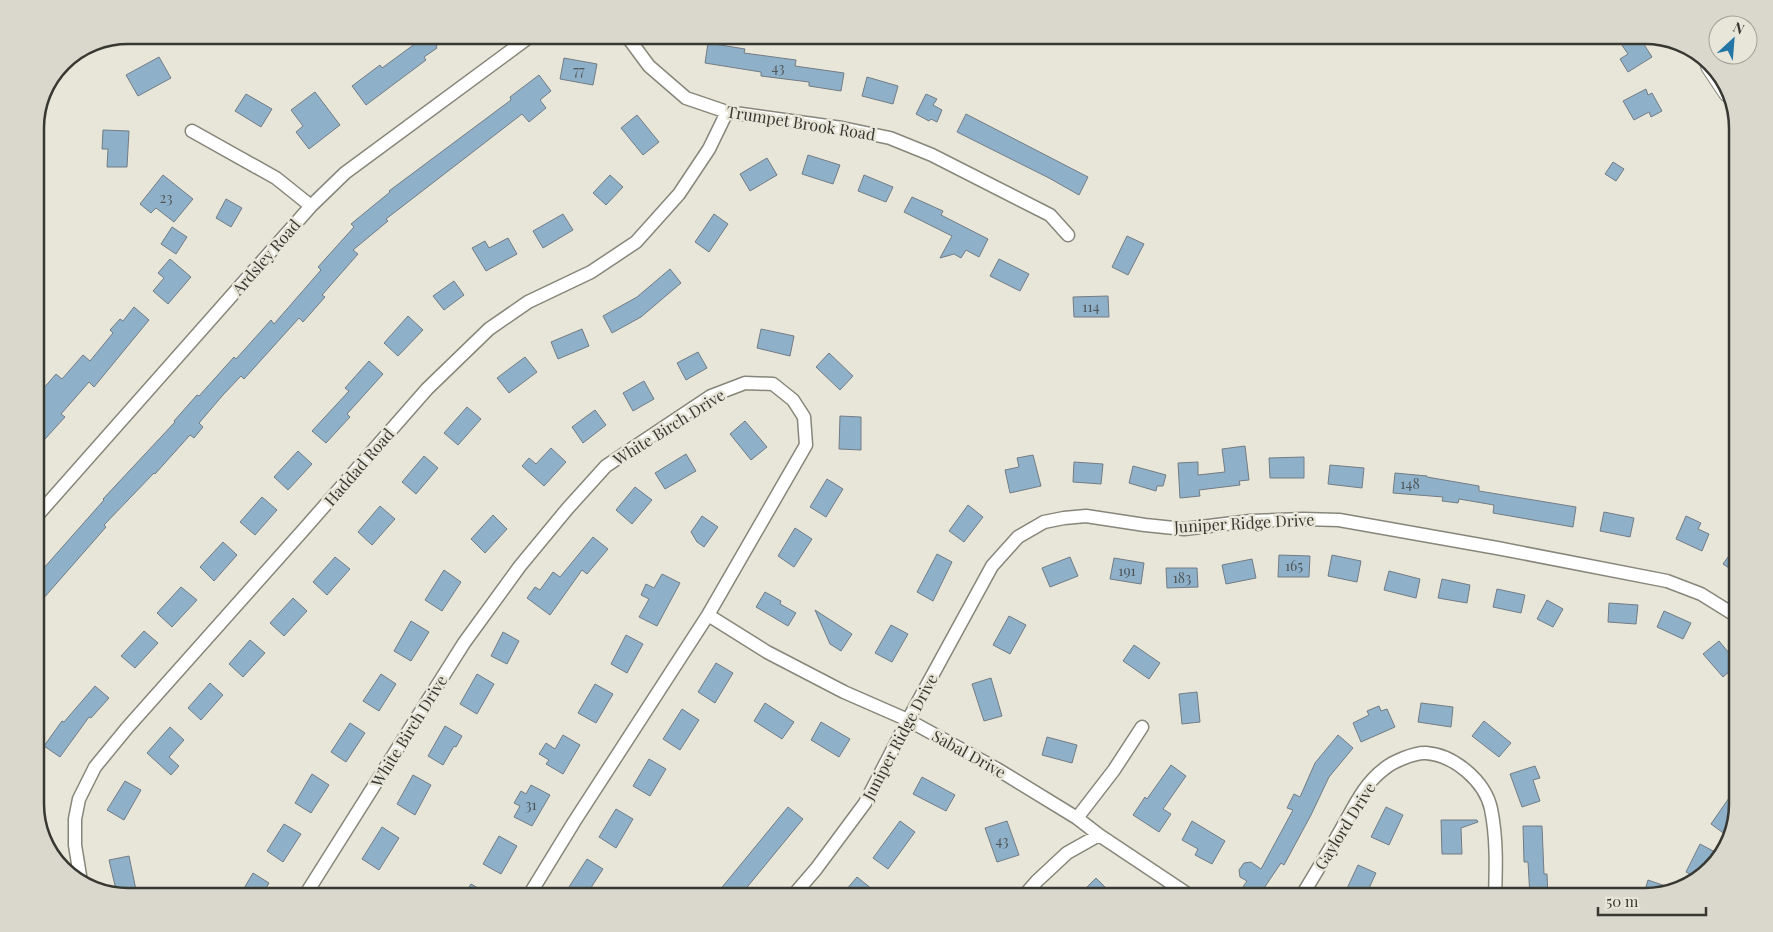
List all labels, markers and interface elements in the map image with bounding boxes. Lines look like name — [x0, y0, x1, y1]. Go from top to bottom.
north arrow — [1708, 15, 1758, 65]
text: N — [1730, 17, 1748, 39]
house number: 43 — [772, 58, 784, 77]
house number: 77 — [573, 61, 585, 80]
street label: Trumpet Brook Road — [725, 100, 877, 145]
house number: 23 — [159, 188, 173, 207]
street label: Ardsley Road — [226, 214, 304, 300]
house number: 114 — [1082, 297, 1100, 316]
street label: White Birch Drive — [608, 384, 729, 470]
street label: Haddad Road — [319, 423, 398, 510]
house number: 148 — [1400, 474, 1420, 493]
street label: Juniper Ridge Drive — [1172, 508, 1315, 537]
house number: 165 — [1285, 556, 1303, 575]
house number: 191 — [1118, 561, 1136, 580]
house number: 183 — [1173, 568, 1191, 587]
street label: Juniper Ridge Drive — [857, 670, 942, 805]
street label: White Birch Drive — [365, 671, 451, 791]
street label: Sabal Drive — [929, 725, 1010, 782]
street label: Gaylord Drive — [1309, 778, 1380, 873]
house number: 31 — [525, 795, 537, 814]
house number: 43 — [996, 831, 1008, 850]
scale bar — [1598, 884, 1706, 916]
text: 50 m — [1606, 891, 1639, 911]

